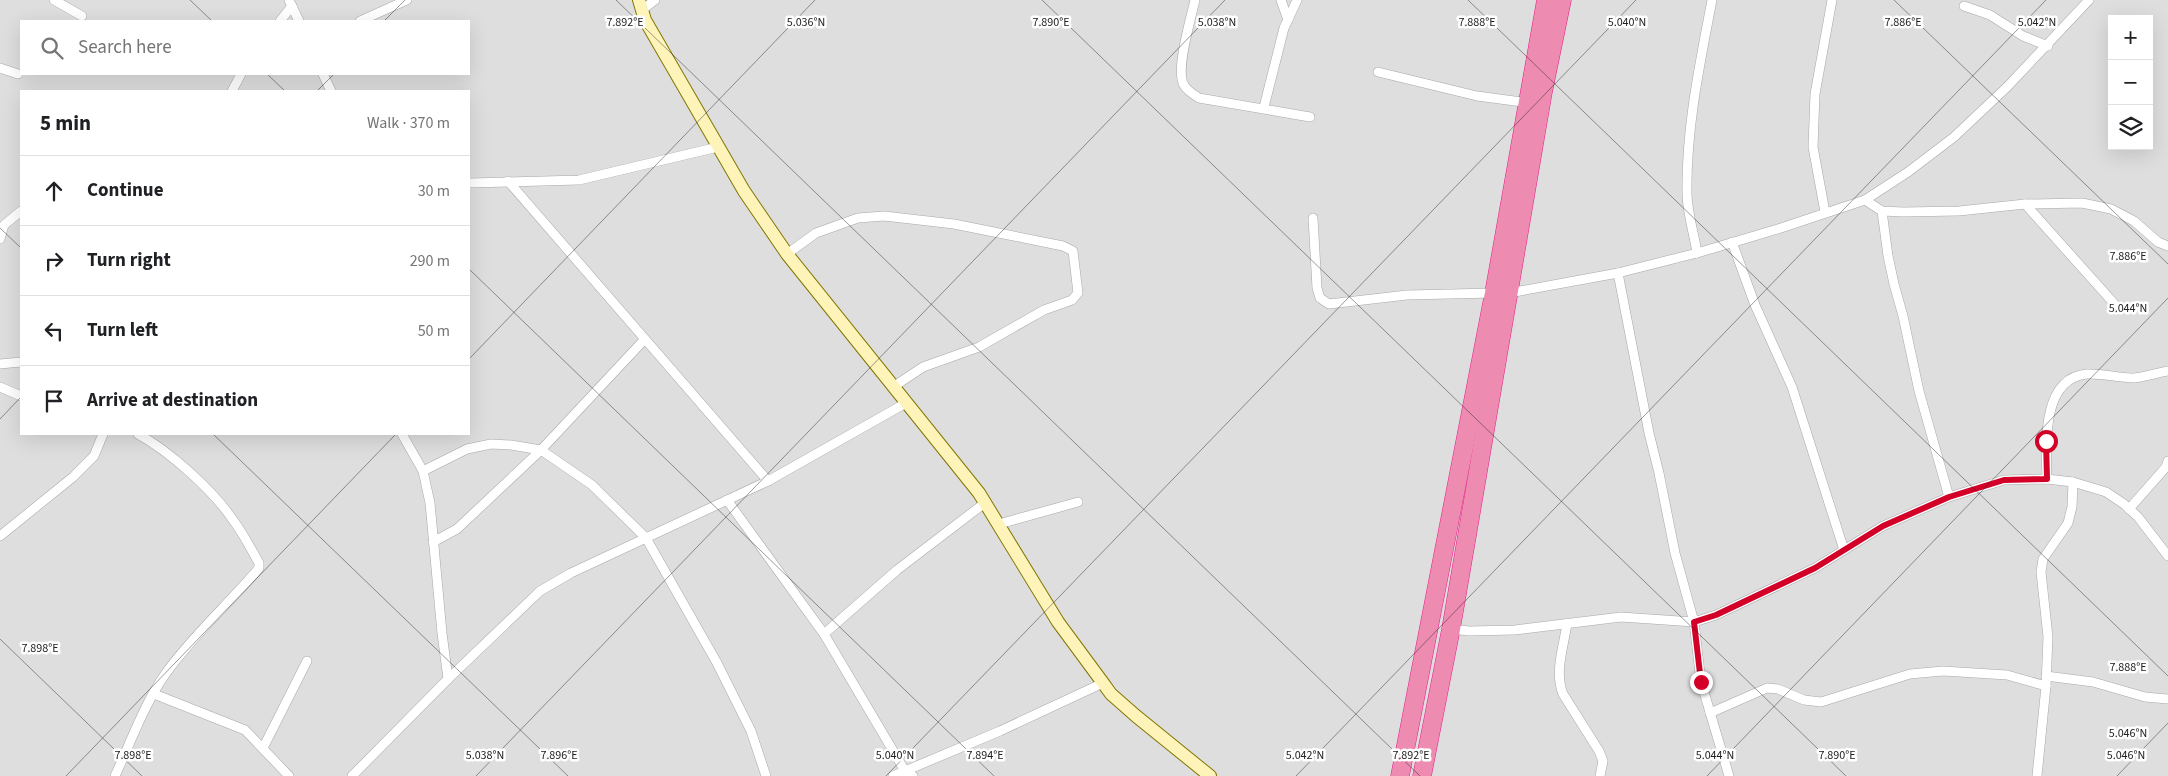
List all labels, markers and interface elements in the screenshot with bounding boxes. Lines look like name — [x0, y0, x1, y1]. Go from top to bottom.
text: 7.892°E — [606, 14, 644, 31]
text: 5.036°N — [787, 14, 825, 31]
text: 7.890°E — [1032, 14, 1070, 31]
text: 5.038°N — [1198, 14, 1236, 31]
text: 7.888°E — [1458, 14, 1496, 31]
text: 5.040°N — [1608, 14, 1646, 31]
text: 7.886°E — [1884, 14, 1922, 31]
text: 5.042°N — [2018, 14, 2056, 31]
map controls — [2108, 15, 2153, 150]
button: + — [2108, 15, 2153, 60]
search box — [20, 20, 470, 75]
icon: search — [38, 34, 66, 62]
text: Search here — [78, 34, 172, 61]
button: − — [2108, 60, 2153, 105]
button: layers — [2108, 105, 2153, 150]
text: 5 min — [40, 108, 91, 138]
text: Walk · 370 m — [367, 112, 450, 134]
icon: ahead — [40, 177, 68, 205]
text: Continue — [87, 177, 164, 204]
text: 30 m — [418, 180, 450, 202]
icon: right — [40, 247, 68, 275]
text: Turn right — [87, 247, 171, 274]
text: 7.886°E — [2109, 248, 2147, 265]
text: 290 m — [410, 250, 450, 272]
text: 5.044°N — [2109, 300, 2147, 317]
icon: left — [40, 317, 68, 345]
text: Turn left — [87, 317, 158, 344]
text: 50 m — [418, 320, 450, 342]
icon: arrive — [40, 387, 68, 415]
text: Arrive at destination — [87, 387, 258, 414]
route start — [2035, 430, 2058, 453]
text: 7.898°E — [21, 640, 59, 657]
text: 7.888°E — [2109, 659, 2147, 676]
route end — [1690, 671, 1713, 694]
text: 5.046°N — [2109, 725, 2147, 742]
text: 7.898°E — [114, 747, 152, 764]
text: 5.038°N — [466, 747, 504, 764]
text: 7.896°E — [540, 747, 578, 764]
text: 5.040°N — [876, 747, 914, 764]
text: 7.894°E — [966, 747, 1004, 764]
text: 5.042°N — [1286, 747, 1324, 764]
text: 7.892°E — [1392, 747, 1430, 764]
text: 5.044°N — [1696, 747, 1734, 764]
text: 7.890°E — [1818, 747, 1856, 764]
text: 5.046°N — [2107, 747, 2145, 764]

